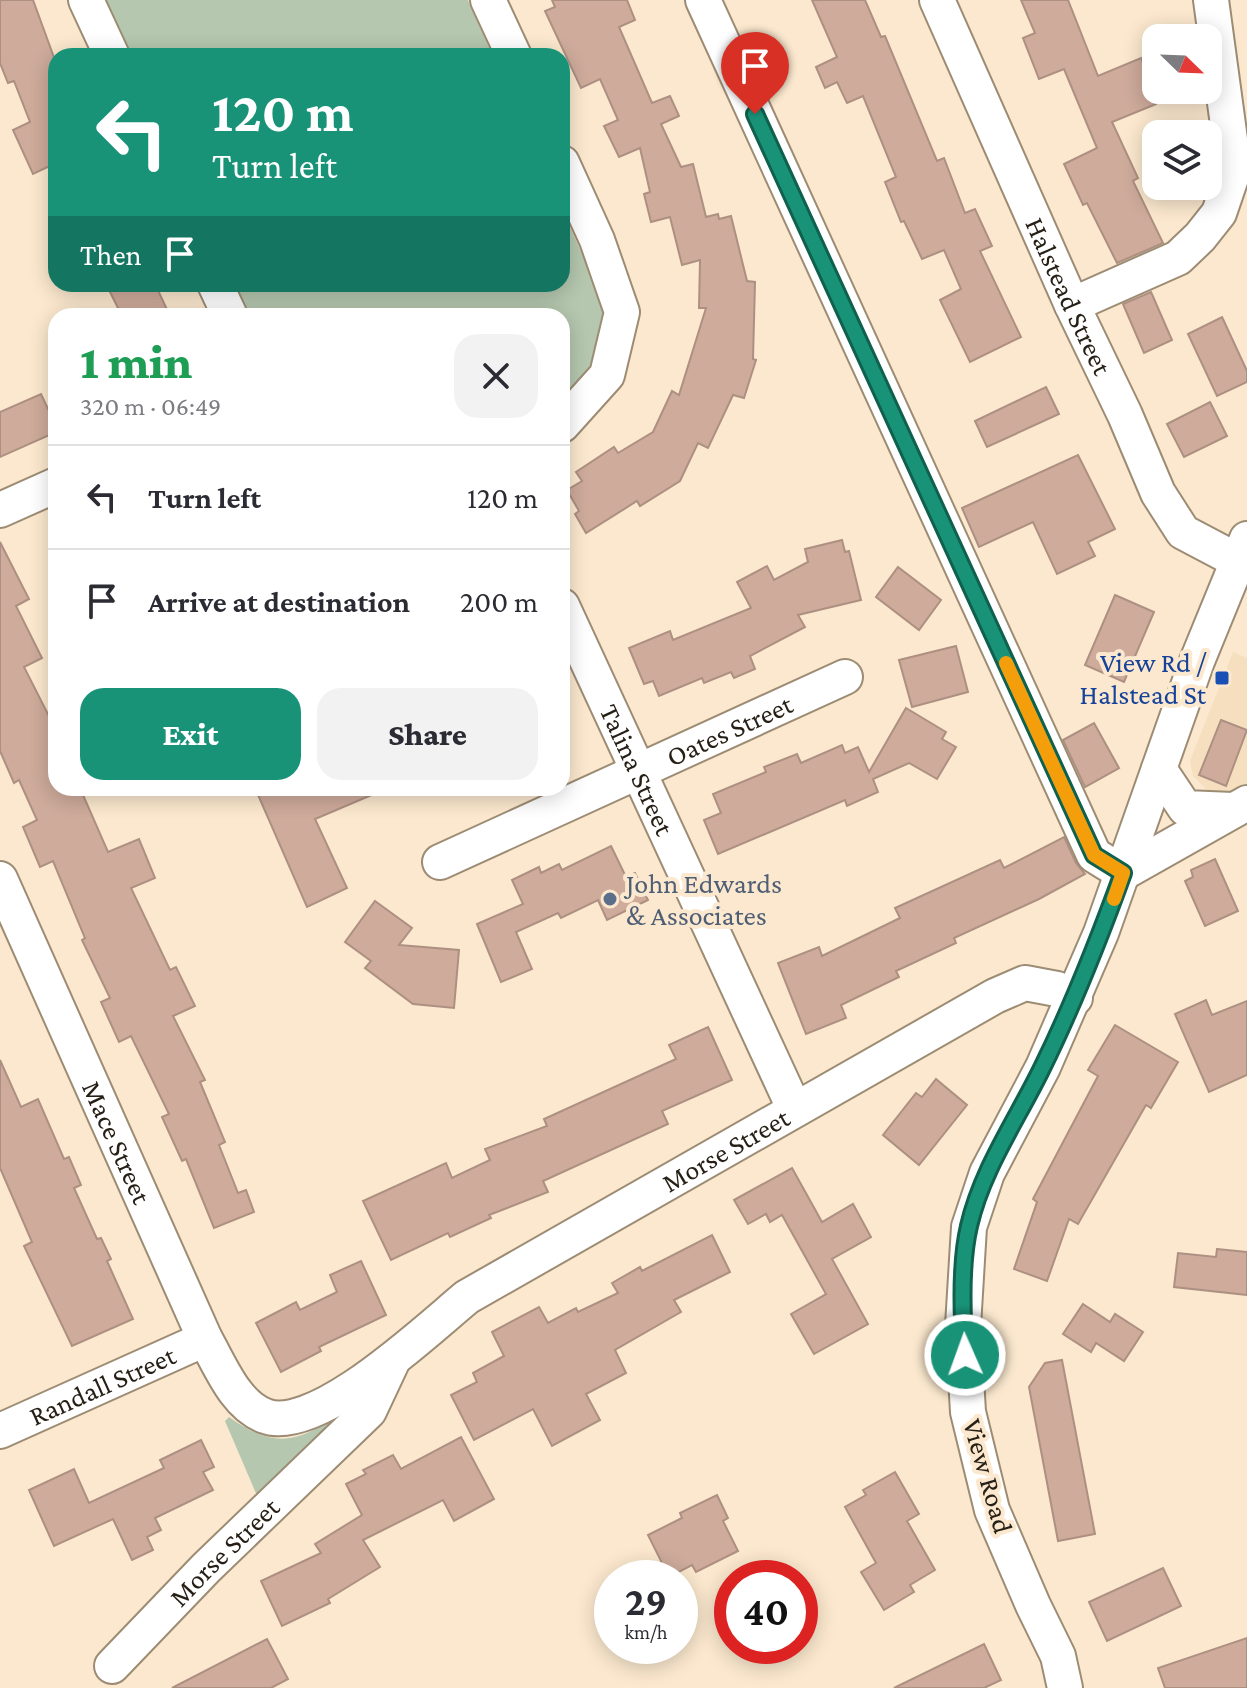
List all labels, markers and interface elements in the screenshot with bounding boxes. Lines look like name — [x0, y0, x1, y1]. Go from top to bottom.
north arrow — [1142, 24, 1222, 104]
map controls — [1142, 24, 1222, 200]
pin — [721, 32, 789, 114]
icon: arrive — [733, 44, 777, 88]
icon: left — [80, 80, 184, 184]
text: 120 m — [212, 81, 354, 143]
button: layers — [1142, 120, 1222, 200]
text: Turn left — [212, 146, 337, 186]
street label: Halstead Street — [1020, 212, 1119, 380]
icon: arrive — [158, 232, 202, 276]
text: Then — [80, 238, 142, 271]
button: close — [454, 334, 538, 418]
text: 1 min — [80, 335, 192, 388]
text: 320 m · 06:49 — [80, 392, 221, 421]
icon: left — [80, 475, 124, 519]
text: Turn left — [148, 481, 261, 514]
text: 120 m — [467, 481, 538, 514]
icon: arrive — [80, 579, 124, 623]
text: Arrive at destination — [148, 585, 410, 618]
text: 200 m — [460, 585, 538, 618]
place label: View Rd / Halstead St — [1080, 647, 1207, 710]
marker: View Rd / Halstead St — [1213, 669, 1231, 687]
street label: Oates Street — [661, 687, 798, 772]
button: Exit — [80, 688, 301, 780]
button: Share — [317, 688, 538, 780]
street label: Talina Street — [594, 699, 681, 840]
place label: John Edwards & Associates — [623, 868, 782, 931]
marker: John Edwards & Associates — [601, 890, 619, 908]
street label: Mace Street — [76, 1076, 158, 1209]
street label: Morse Street — [656, 1101, 795, 1198]
position arrow — [923, 1313, 1007, 1397]
street label: Randall Street — [24, 1339, 181, 1431]
street label: View Road — [957, 1415, 1019, 1537]
street label: Morse Street — [163, 1491, 286, 1612]
speed limit sign: 40 — [714, 1560, 818, 1664]
text: 29 — [625, 1579, 667, 1624]
text: km/h — [624, 1621, 668, 1643]

